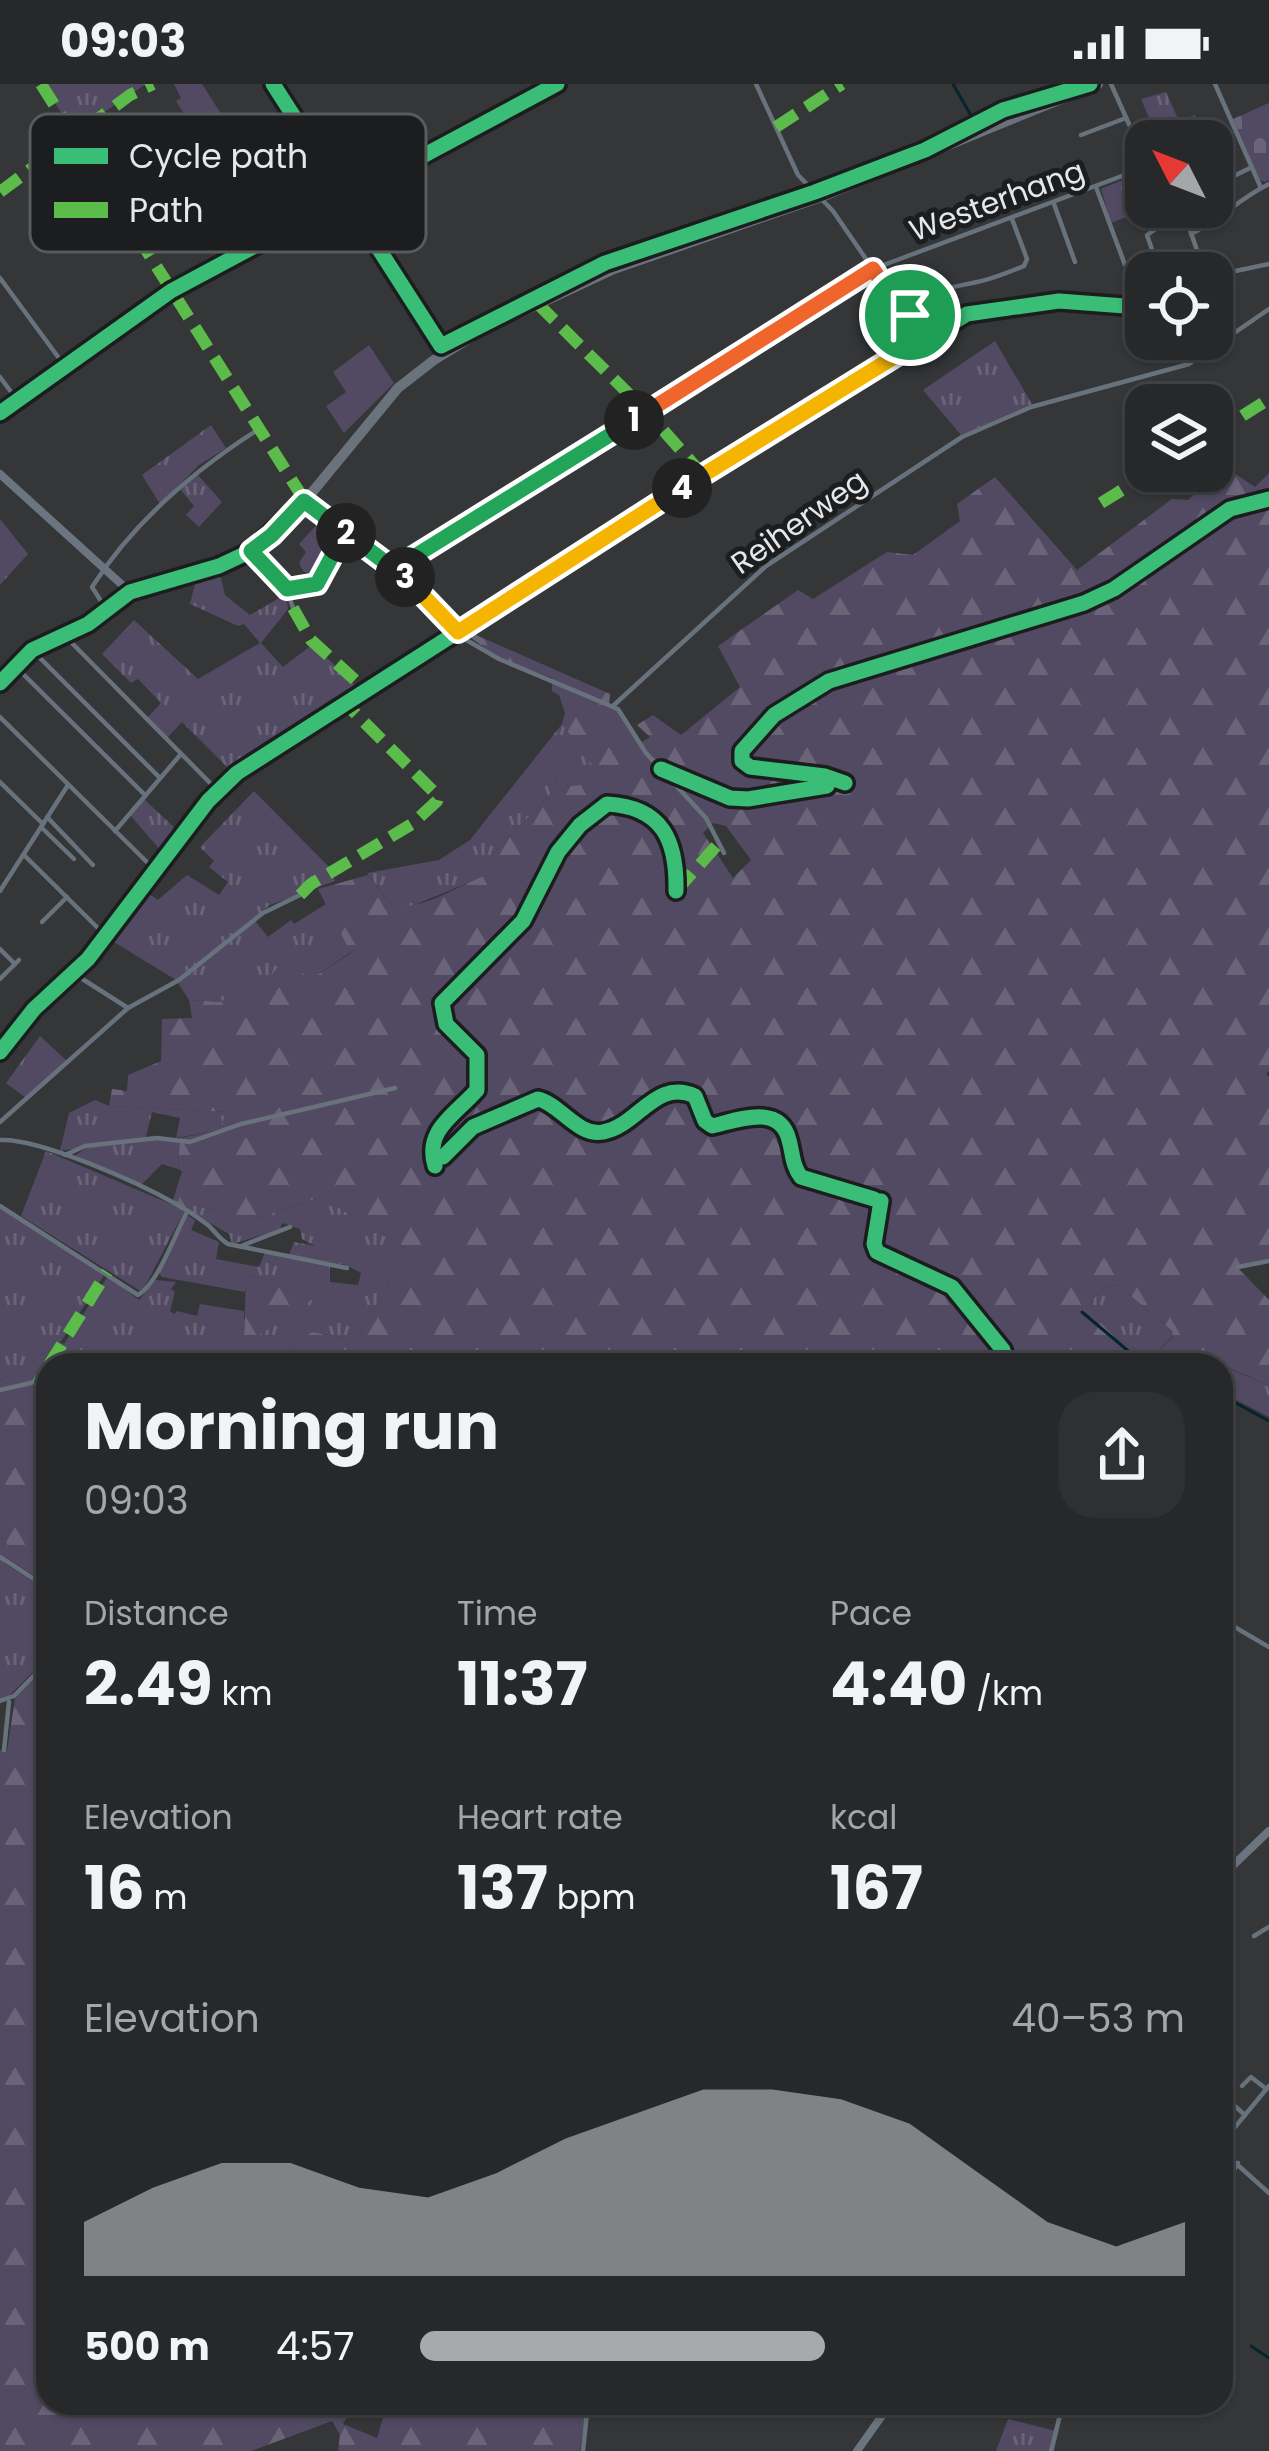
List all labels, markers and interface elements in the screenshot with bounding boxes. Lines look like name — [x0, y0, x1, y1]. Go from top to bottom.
text: 09:03 — [60, 10, 186, 73]
legend — [30, 114, 426, 252]
north arrow — [1125, 120, 1233, 228]
map controls — [1125, 120, 1233, 492]
text: Cycle path — [129, 133, 308, 180]
street label: Westerhang — [903, 149, 1090, 252]
text: Path — [129, 187, 204, 234]
button: locate — [1125, 252, 1233, 360]
pin — [859, 264, 961, 366]
icon: arrive — [877, 282, 943, 348]
button: layers — [1125, 384, 1233, 492]
pin: 1 — [604, 390, 664, 450]
text: 1 — [628, 396, 640, 443]
pin: 4 — [652, 458, 712, 518]
street label: Reiherweg — [722, 459, 875, 584]
text: 4 — [671, 464, 693, 511]
pin: 2 — [316, 503, 376, 563]
text: 2 — [337, 509, 355, 556]
pin: 3 — [375, 547, 435, 607]
text: 3 — [395, 553, 415, 600]
text: Morning run — [84, 1380, 499, 1472]
button: share — [1059, 1392, 1185, 1518]
text: 09:03 — [84, 1473, 189, 1528]
text: Distance — [84, 1590, 229, 1637]
text: Time — [457, 1590, 537, 1637]
text: Pace — [830, 1590, 912, 1637]
text: 2.49 — [84, 1642, 213, 1726]
text: 11:37 — [457, 1642, 588, 1726]
text: 4:40 — [830, 1642, 967, 1726]
text: km — [213, 1670, 273, 1717]
text: /km — [967, 1670, 1043, 1717]
text: Elevation — [84, 1794, 233, 1841]
text: Heart rate — [457, 1794, 623, 1841]
text: kcal — [830, 1794, 897, 1841]
text: 16 — [84, 1846, 145, 1930]
text: 137 — [457, 1846, 548, 1930]
text: 167 — [830, 1846, 923, 1930]
text: m — [145, 1874, 188, 1921]
text: bpm — [548, 1874, 635, 1921]
text: Elevation — [84, 1991, 260, 2046]
text: 40–53 m — [1012, 1991, 1185, 2046]
text: 500 m — [84, 2319, 210, 2374]
text: 4:57 — [276, 2319, 355, 2374]

